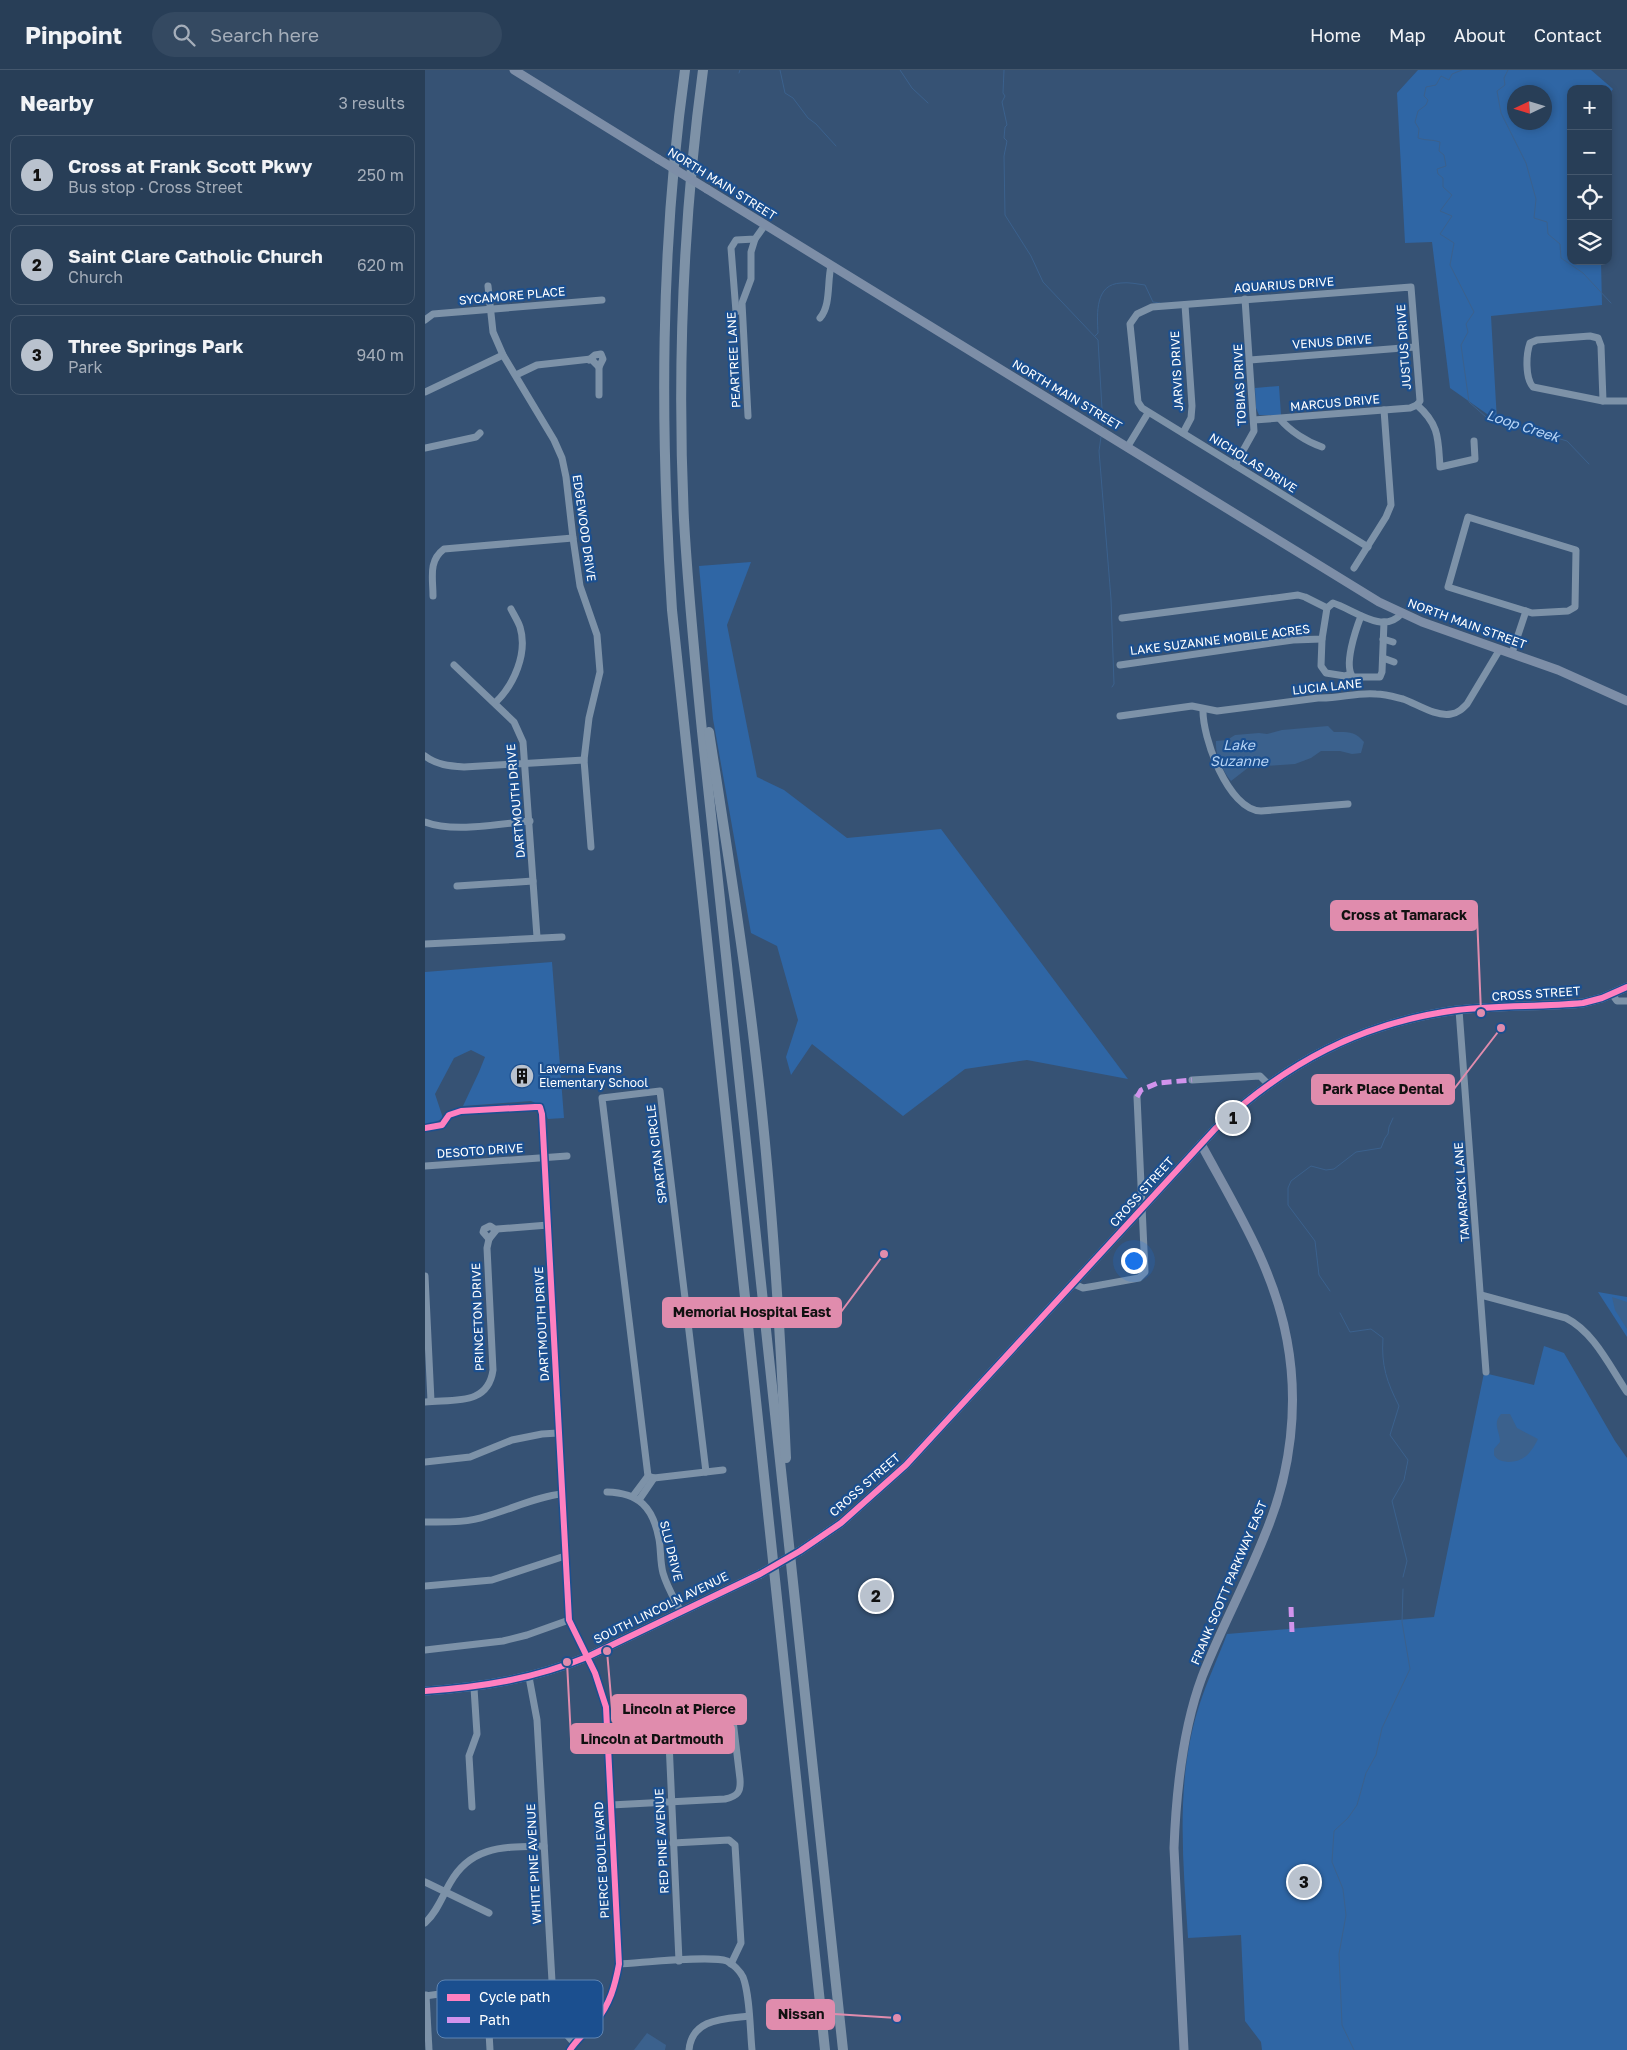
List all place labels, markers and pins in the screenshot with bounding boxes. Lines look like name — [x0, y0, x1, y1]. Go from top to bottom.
callout: Cross at Tamarack — [1331, 901, 1477, 930]
place label: Laverna Evans Elementary School — [539, 1061, 648, 1090]
building icon: Laverna Evans Elementary School — [509, 1063, 535, 1089]
callout: Park Place Dental — [1312, 1075, 1454, 1104]
pin: 1 — [1217, 1099, 1249, 1137]
callout: Memorial Hospital East — [663, 1298, 841, 1327]
pin: 2 — [860, 1577, 892, 1615]
callout: Lincoln at Pierce — [612, 1695, 746, 1724]
callout: Lincoln at Dartmouth — [571, 1724, 734, 1753]
pin: 3 — [1288, 1863, 1320, 1901]
callout: Nissan — [767, 2000, 834, 2029]

